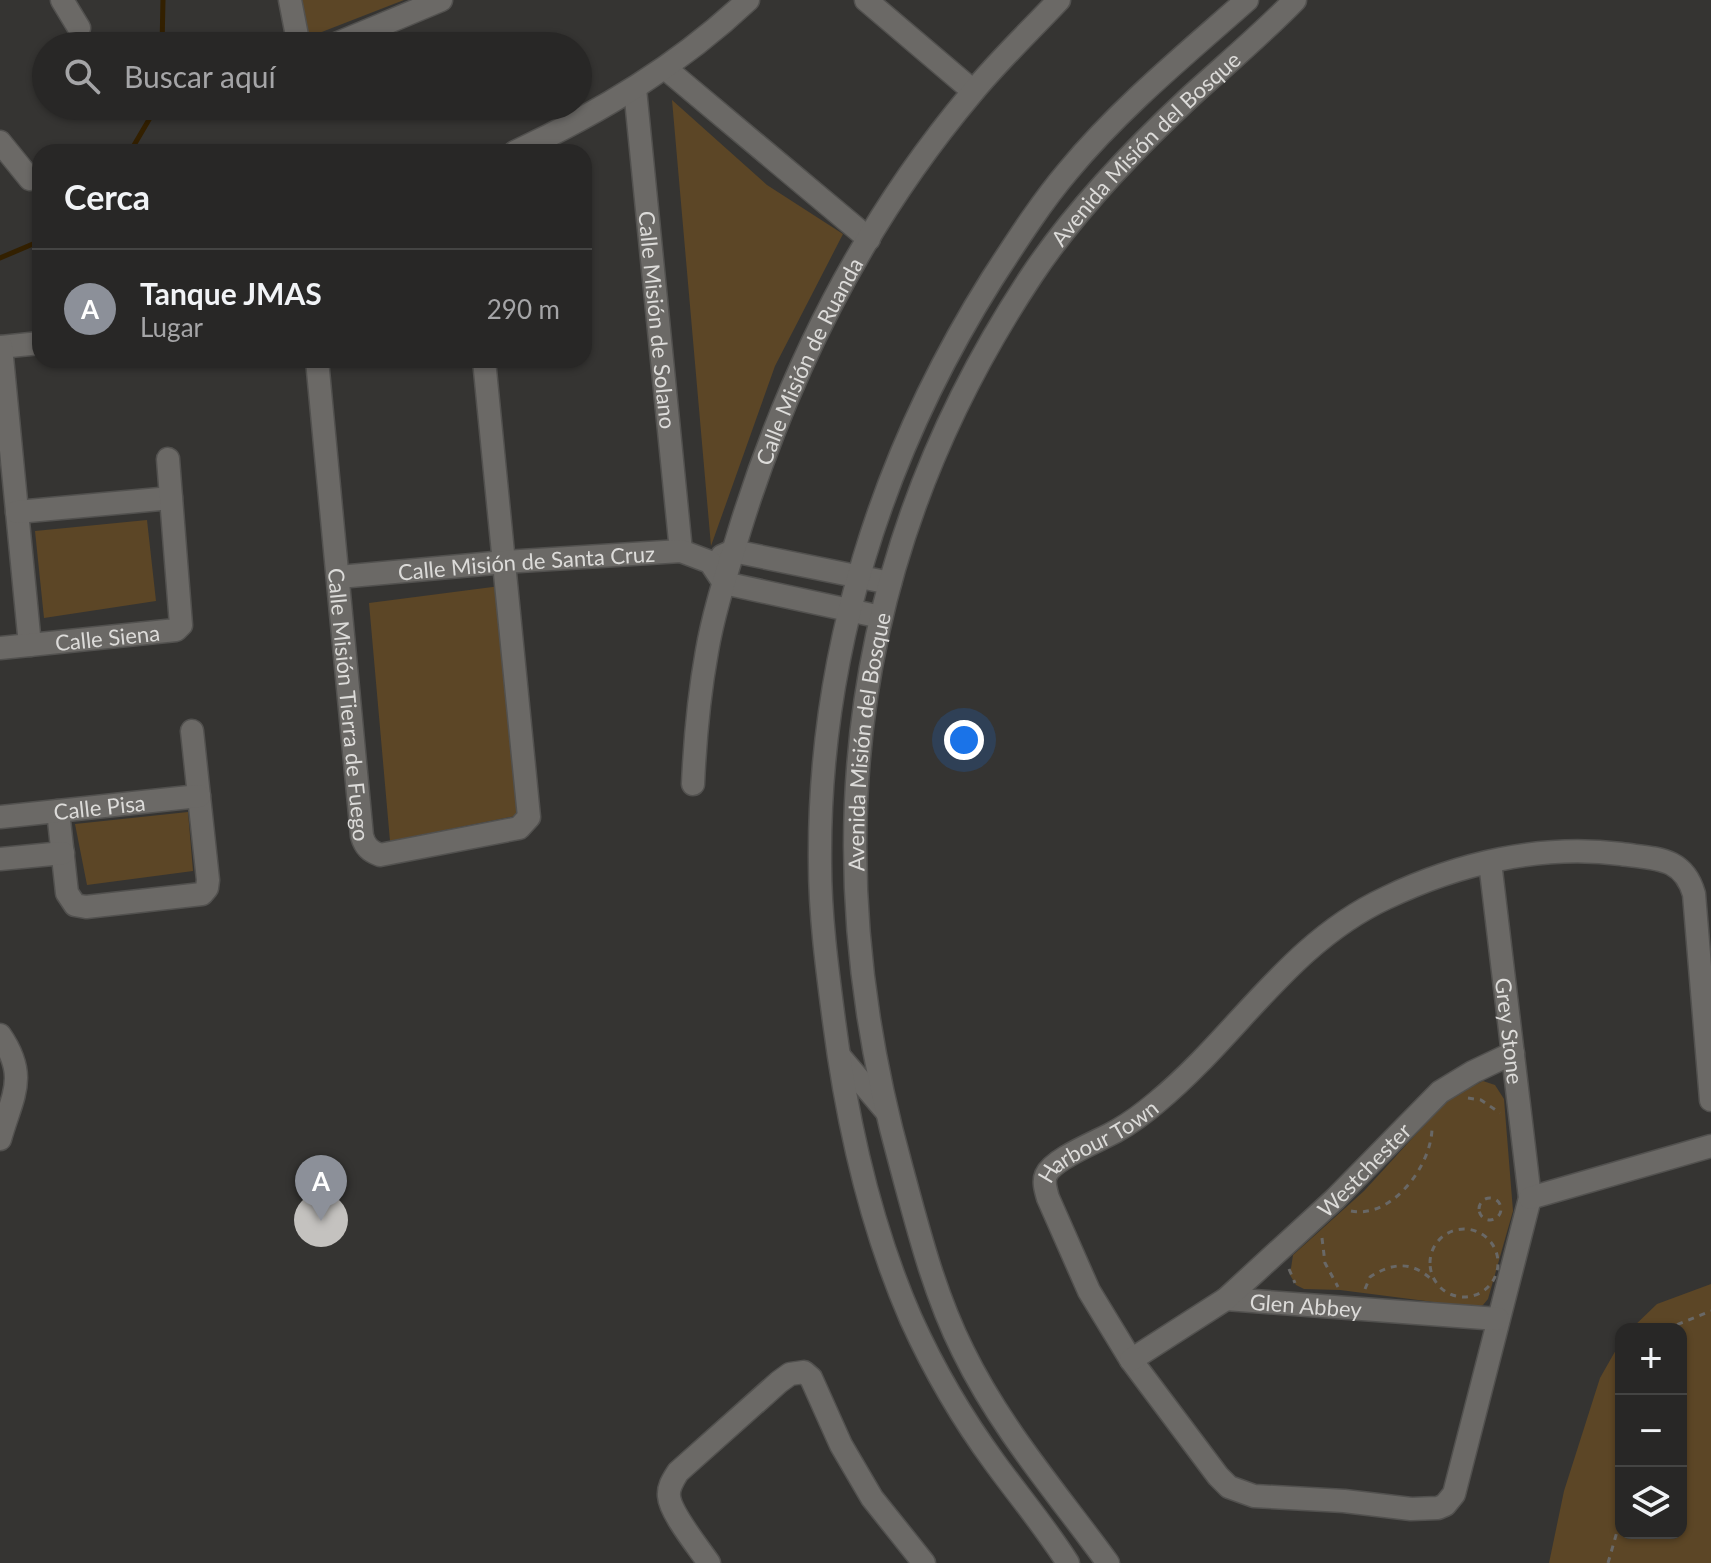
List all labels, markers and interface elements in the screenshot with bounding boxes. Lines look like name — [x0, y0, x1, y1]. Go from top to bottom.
search box — [32, 32, 592, 120]
street label: Avenida Misión del Bosque — [1044, 45, 1245, 251]
icon: search — [60, 54, 104, 98]
text: Buscar aquí — [124, 58, 276, 94]
text: Cerca — [64, 176, 150, 217]
street label: Calle Misión de Solano — [634, 210, 682, 430]
street label: Calle Misión de Ruanda — [749, 252, 868, 468]
text: Tanque JMAS — [140, 275, 322, 311]
text: A — [81, 293, 99, 325]
text: 290 m — [487, 293, 560, 325]
text: Lugar — [140, 311, 203, 343]
street label: Calle Misión de Santa Cruz — [397, 539, 656, 585]
street label: Calle Misión Tierra de Fuego — [323, 567, 376, 842]
street label: Avenida Misión del Bosque — [842, 610, 896, 872]
street label: Calle Siena — [54, 618, 161, 656]
your location — [944, 720, 984, 760]
street label: Calle Pisa — [52, 788, 147, 825]
street label: Grey Stone — [1490, 976, 1530, 1086]
street label: Harbour Town — [1031, 1094, 1163, 1187]
street label: Westchester — [1311, 1117, 1416, 1222]
pin: A — [295, 1155, 347, 1221]
street label: Glen Abbey — [1249, 1287, 1363, 1322]
map controls — [1615, 1323, 1687, 1539]
button: + — [1615, 1323, 1687, 1395]
button: − — [1615, 1395, 1687, 1467]
button: layers — [1615, 1467, 1687, 1539]

